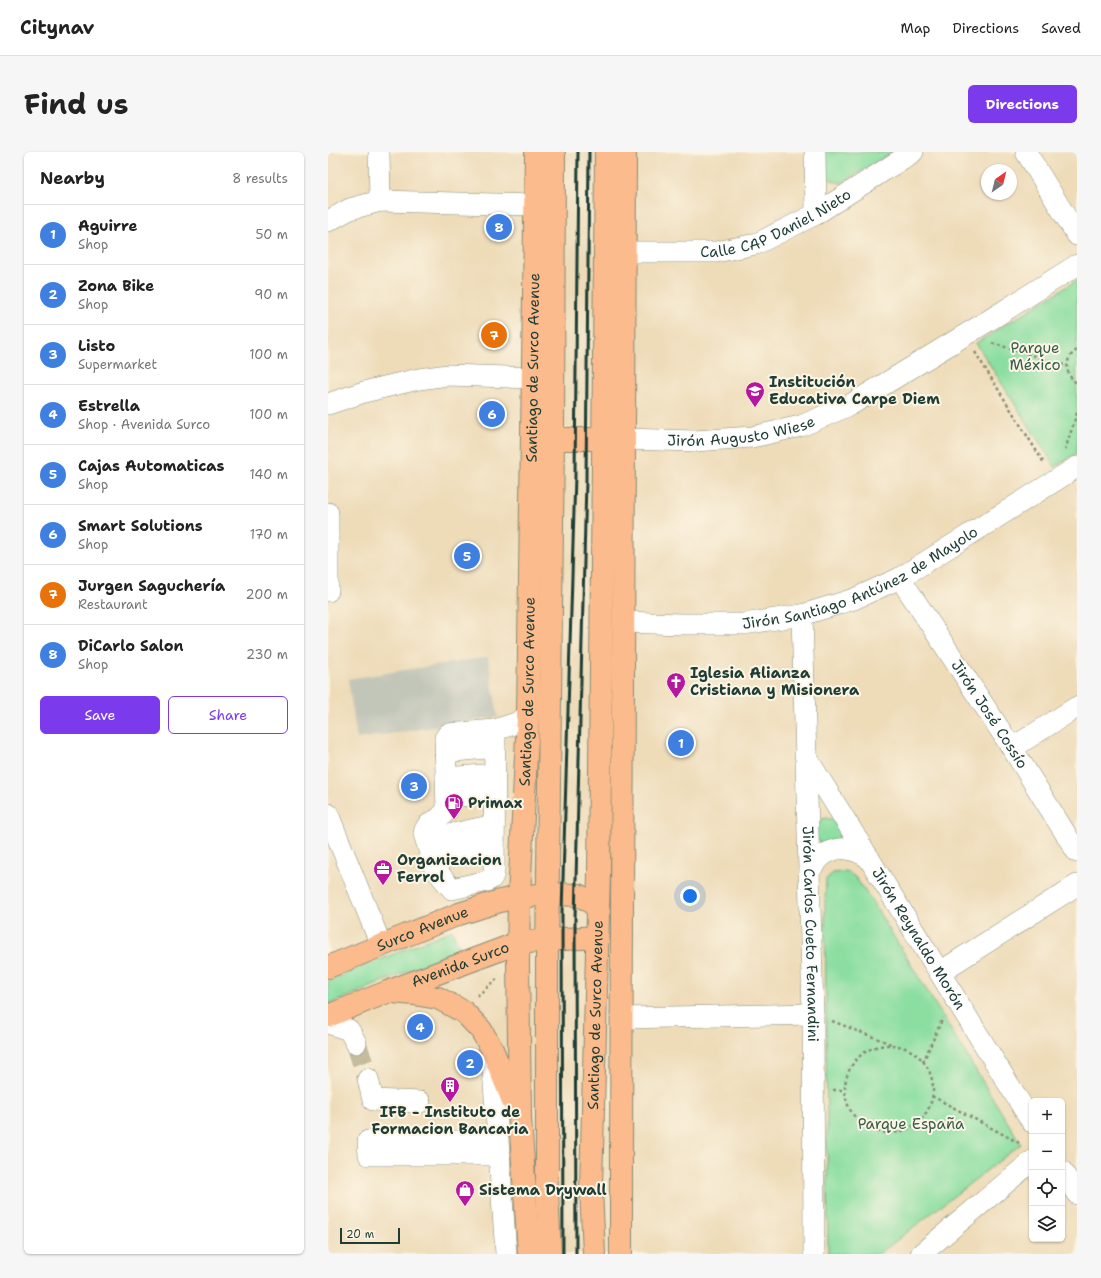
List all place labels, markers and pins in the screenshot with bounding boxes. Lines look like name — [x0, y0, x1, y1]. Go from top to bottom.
pin: 8 — [486, 212, 512, 242]
pin: 7 — [481, 320, 507, 350]
place label: Institución Educativa Carpe Diem — [769, 372, 940, 409]
school or university icon: Institución Educativa Carpe Diem — [744, 380, 766, 408]
pin: 6 — [479, 399, 505, 429]
pin: 5 — [454, 541, 480, 571]
place label: Iglesia Alianza Cristiana y Misionera — [690, 663, 860, 700]
church icon: Iglesia Alianza Cristiana y Misionera — [665, 671, 687, 699]
pin: 1 — [668, 728, 694, 758]
pin: 3 — [401, 771, 427, 801]
fuel station icon: Primax — [443, 792, 465, 820]
place label: Primax — [468, 793, 523, 813]
place label: Organizacion Ferrol — [397, 850, 502, 887]
office icon: Organizacion Ferrol — [372, 858, 394, 886]
pin: 4 — [407, 1012, 433, 1042]
pin: 2 — [457, 1048, 483, 1078]
building icon: IFB - Instituto de Formacion Bancaria — [439, 1075, 461, 1103]
place label: IFB - Instituto de Formacion Bancaria — [371, 1102, 529, 1139]
shop icon: Sistema Drywall — [454, 1179, 476, 1207]
place label: Sistema Drywall — [479, 1180, 607, 1200]

